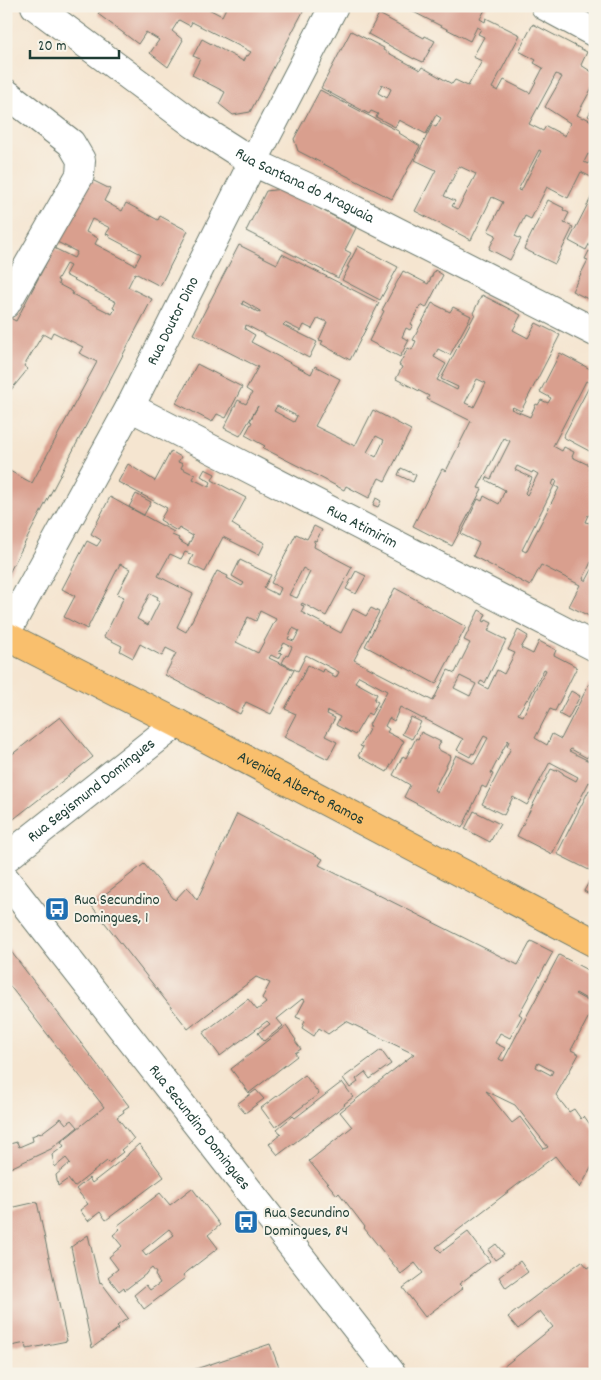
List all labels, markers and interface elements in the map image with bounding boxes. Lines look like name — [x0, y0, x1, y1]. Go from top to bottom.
scale bar — [30, 28, 119, 60]
text: 20 m — [38, 36, 66, 58]
street label: Rua Santana do Araguaia — [231, 142, 379, 230]
street label: Rua Doutor Dino — [141, 273, 205, 369]
street label: Rua Atimirim — [322, 499, 402, 555]
street label: Rua Segismund Domingues — [23, 732, 161, 848]
street label: Avenida Alberto Ramos — [233, 745, 369, 831]
place label: Rua Secundino Domingues, 1 — [74, 889, 160, 930]
bus stop icon: Rua Secundino Domingues, 1 — [44, 896, 70, 922]
street label: Rua Secundino Domingues — [143, 1060, 256, 1195]
place label: Rua Secundino Domingues, 84 — [264, 1202, 350, 1243]
bus stop icon: Rua Secundino Domingues, 84 — [233, 1209, 259, 1235]

